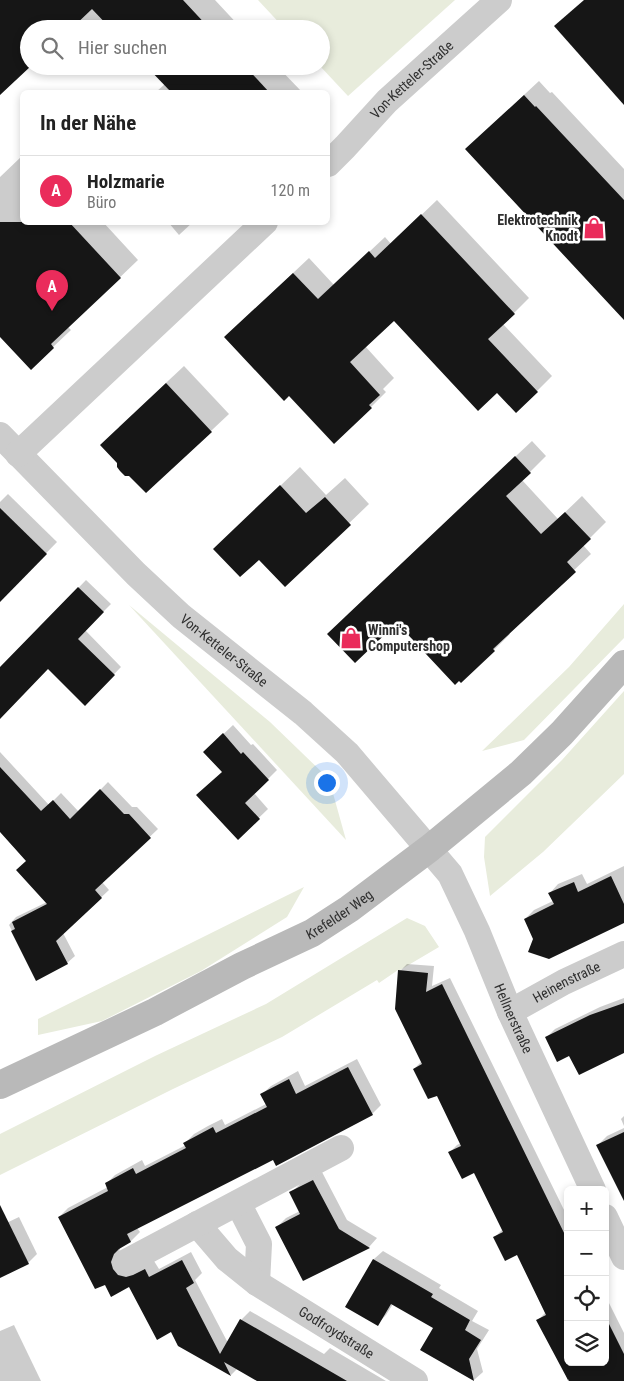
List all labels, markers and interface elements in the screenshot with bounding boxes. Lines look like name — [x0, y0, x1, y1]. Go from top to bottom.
search box — [20, 20, 330, 75]
icon: search — [38, 34, 66, 62]
text: Hier suchen — [78, 36, 167, 59]
street label: Von-Ketteler-Straße — [367, 37, 457, 122]
text: In der Nähe — [40, 111, 136, 135]
text: Holzmarie — [87, 170, 165, 193]
text: A — [51, 181, 61, 200]
text: 120 m — [271, 181, 310, 200]
text: Büro — [87, 193, 116, 212]
place label: Elektrotechnik Knodt — [497, 212, 578, 244]
shop icon: Elektrotechnik Knodt — [581, 215, 607, 241]
pin: A — [36, 270, 68, 311]
street label: Von-Ketteler-Straße — [177, 611, 271, 690]
place label: Winni's Computershop — [368, 622, 450, 654]
shop icon: Winni's Computershop — [338, 625, 364, 651]
your location — [314, 770, 340, 796]
street label: Krefelder Weg — [303, 886, 376, 943]
street label: Heinenstraße — [530, 958, 603, 1006]
street label: Hellnerstraße — [491, 981, 536, 1056]
map controls — [564, 1186, 609, 1366]
button: + — [564, 1186, 609, 1231]
button: − — [564, 1231, 609, 1276]
button: locate — [564, 1276, 609, 1321]
street label: Godfroydstraße — [296, 1303, 377, 1362]
button: layers — [564, 1321, 609, 1366]

